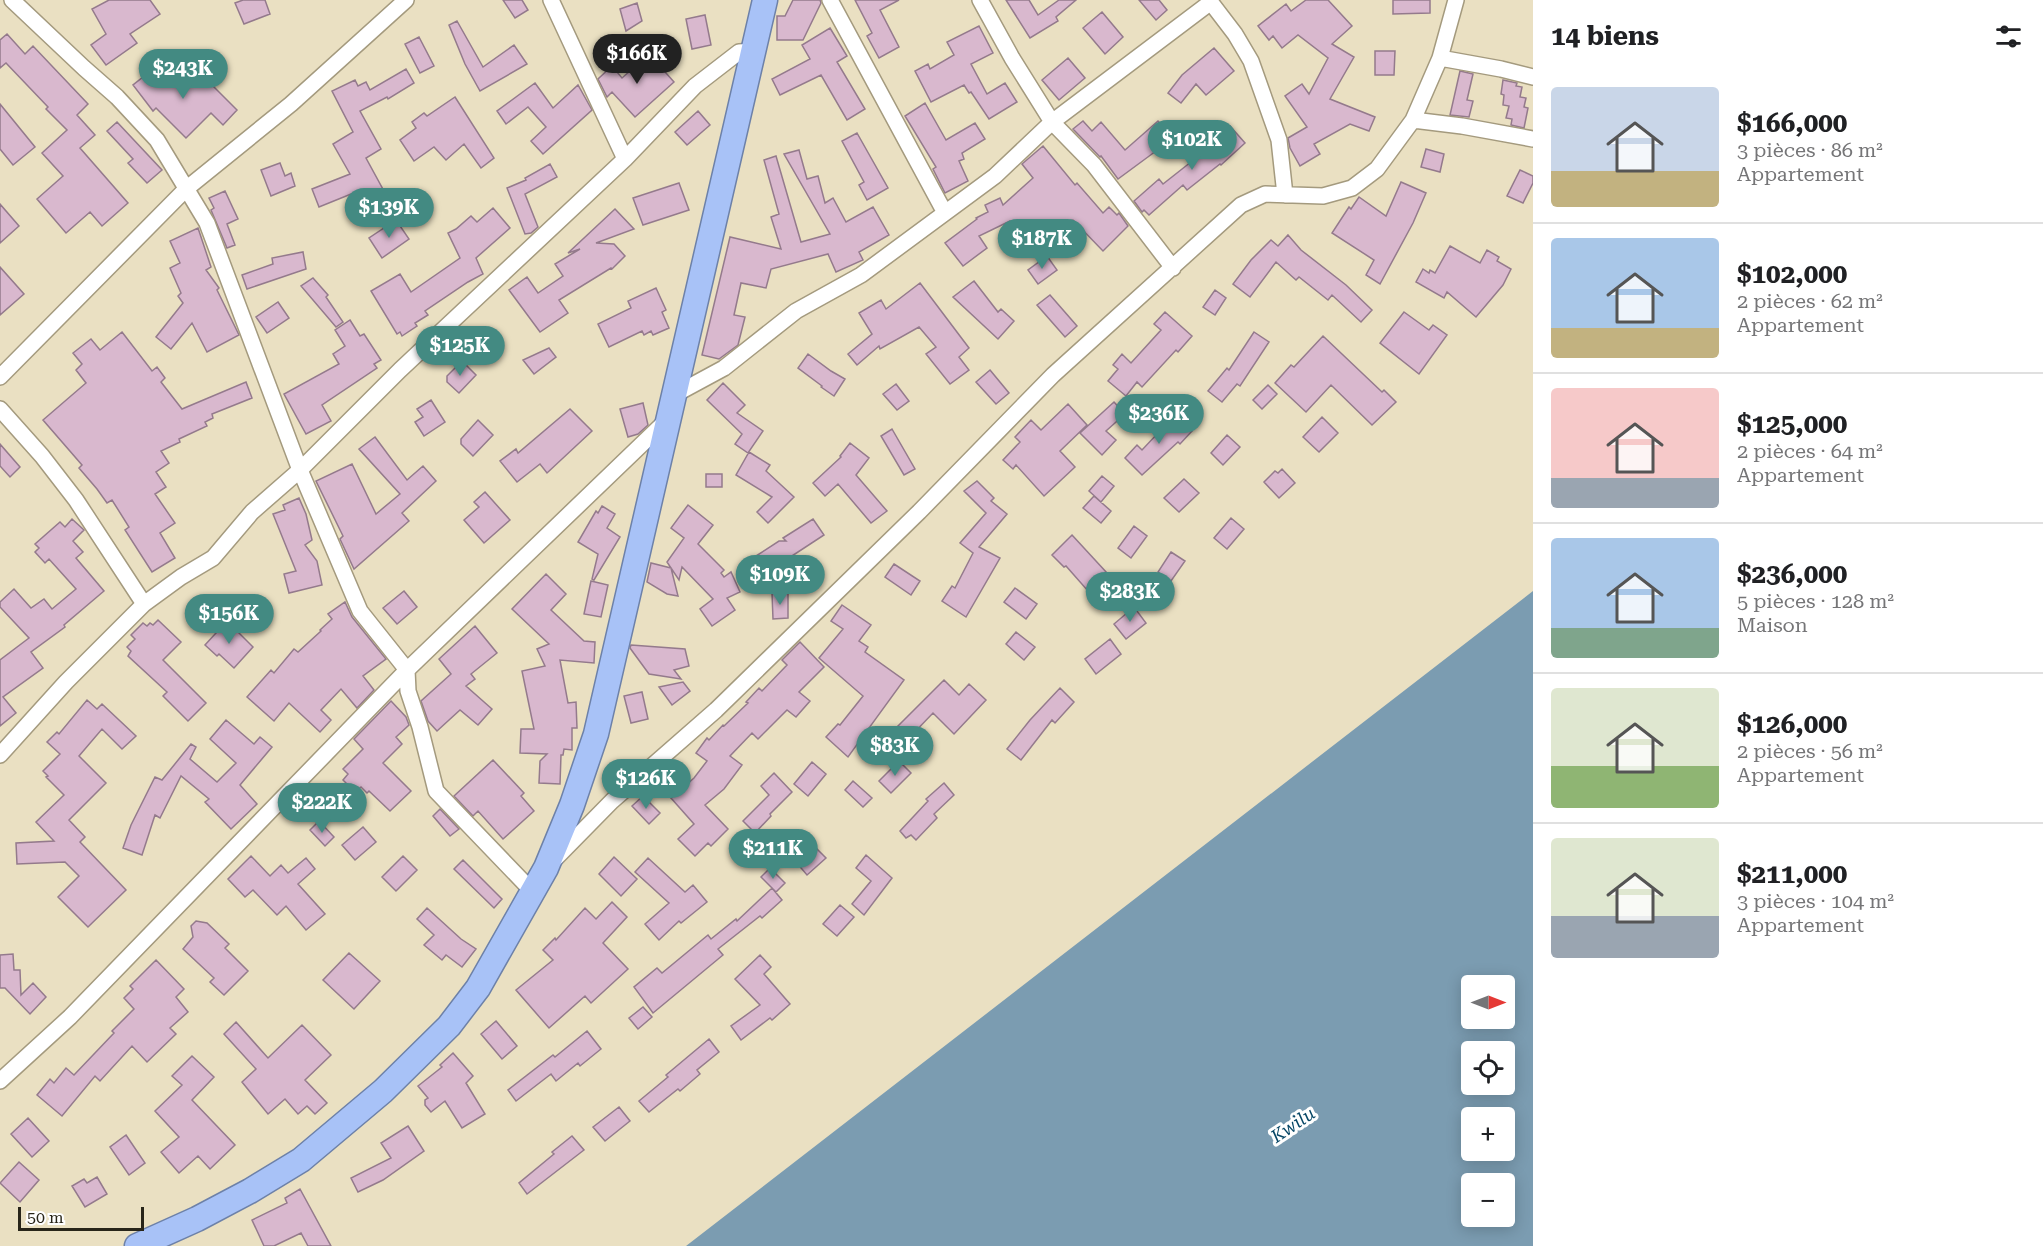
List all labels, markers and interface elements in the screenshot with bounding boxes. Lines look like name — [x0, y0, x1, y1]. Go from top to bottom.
icon: filters — [1992, 20, 2025, 53]
text: 14 biens — [1551, 21, 1659, 51]
pin: $166K — [595, 34, 679, 85]
text: $166K — [607, 41, 667, 65]
pin: $243K — [141, 49, 225, 100]
text: $243K — [153, 56, 213, 80]
text: $166,000 — [1737, 108, 1847, 138]
icon: home — [1599, 111, 1671, 183]
pin: $102K — [1150, 120, 1234, 171]
text: $102K — [1162, 127, 1222, 151]
text: 3 pièces · 86 m² — [1737, 138, 1883, 162]
text: Appartement — [1737, 162, 1864, 186]
pin: $139K — [347, 188, 431, 239]
text: $139K — [359, 195, 419, 219]
pin: $187K — [1000, 219, 1084, 270]
text: $187K — [1012, 226, 1072, 250]
text: $102,000 — [1737, 259, 1847, 289]
icon: home — [1599, 262, 1671, 334]
text: 2 pièces · 62 m² — [1737, 289, 1883, 313]
text: Appartement — [1737, 313, 1864, 337]
pin: $125K — [418, 326, 502, 377]
text: $125K — [430, 333, 490, 357]
pin: $236K — [1117, 394, 1201, 445]
text: $236K — [1129, 401, 1189, 425]
text: $125,000 — [1737, 409, 1847, 439]
icon: home — [1599, 412, 1671, 484]
text: 2 pièces · 64 m² — [1737, 439, 1883, 463]
text: Appartement — [1737, 463, 1864, 487]
pin: $109K — [738, 555, 822, 606]
text: $236,000 — [1737, 559, 1847, 589]
text: $109K — [750, 562, 810, 586]
icon: home — [1599, 562, 1671, 634]
pin: $283K — [1088, 572, 1172, 623]
text: $283K — [1100, 579, 1160, 603]
text: 5 pièces · 128 m² — [1737, 589, 1894, 613]
pin: $156K — [187, 594, 271, 645]
text: $156K — [199, 601, 259, 625]
text: Maison — [1737, 613, 1808, 637]
text: $126,000 — [1737, 709, 1847, 739]
icon: home — [1599, 712, 1671, 784]
pin: $83K — [859, 726, 931, 777]
text: $83K — [870, 733, 920, 757]
text: 2 pièces · 56 m² — [1737, 739, 1883, 763]
pin: $126K — [604, 759, 688, 810]
text: Appartement — [1737, 763, 1864, 787]
text: $126K — [616, 766, 676, 790]
pin: $222K — [280, 783, 364, 834]
text: $222K — [292, 790, 352, 814]
pin: $211K — [731, 829, 815, 880]
text: $211K — [743, 836, 803, 860]
text: $211,000 — [1737, 859, 1847, 889]
icon: home — [1599, 862, 1671, 934]
text: 3 pièces · 104 m² — [1737, 889, 1894, 913]
text: Appartement — [1737, 913, 1864, 937]
north arrow — [1461, 975, 1515, 1029]
map controls — [1461, 975, 1515, 1227]
button: locate — [1461, 1041, 1515, 1095]
water label: Kwilu — [1266, 1102, 1319, 1147]
button: + — [1461, 1107, 1515, 1161]
button: − — [1461, 1173, 1515, 1227]
scale bar — [18, 1204, 144, 1232]
text: 50 m — [27, 1208, 64, 1227]

